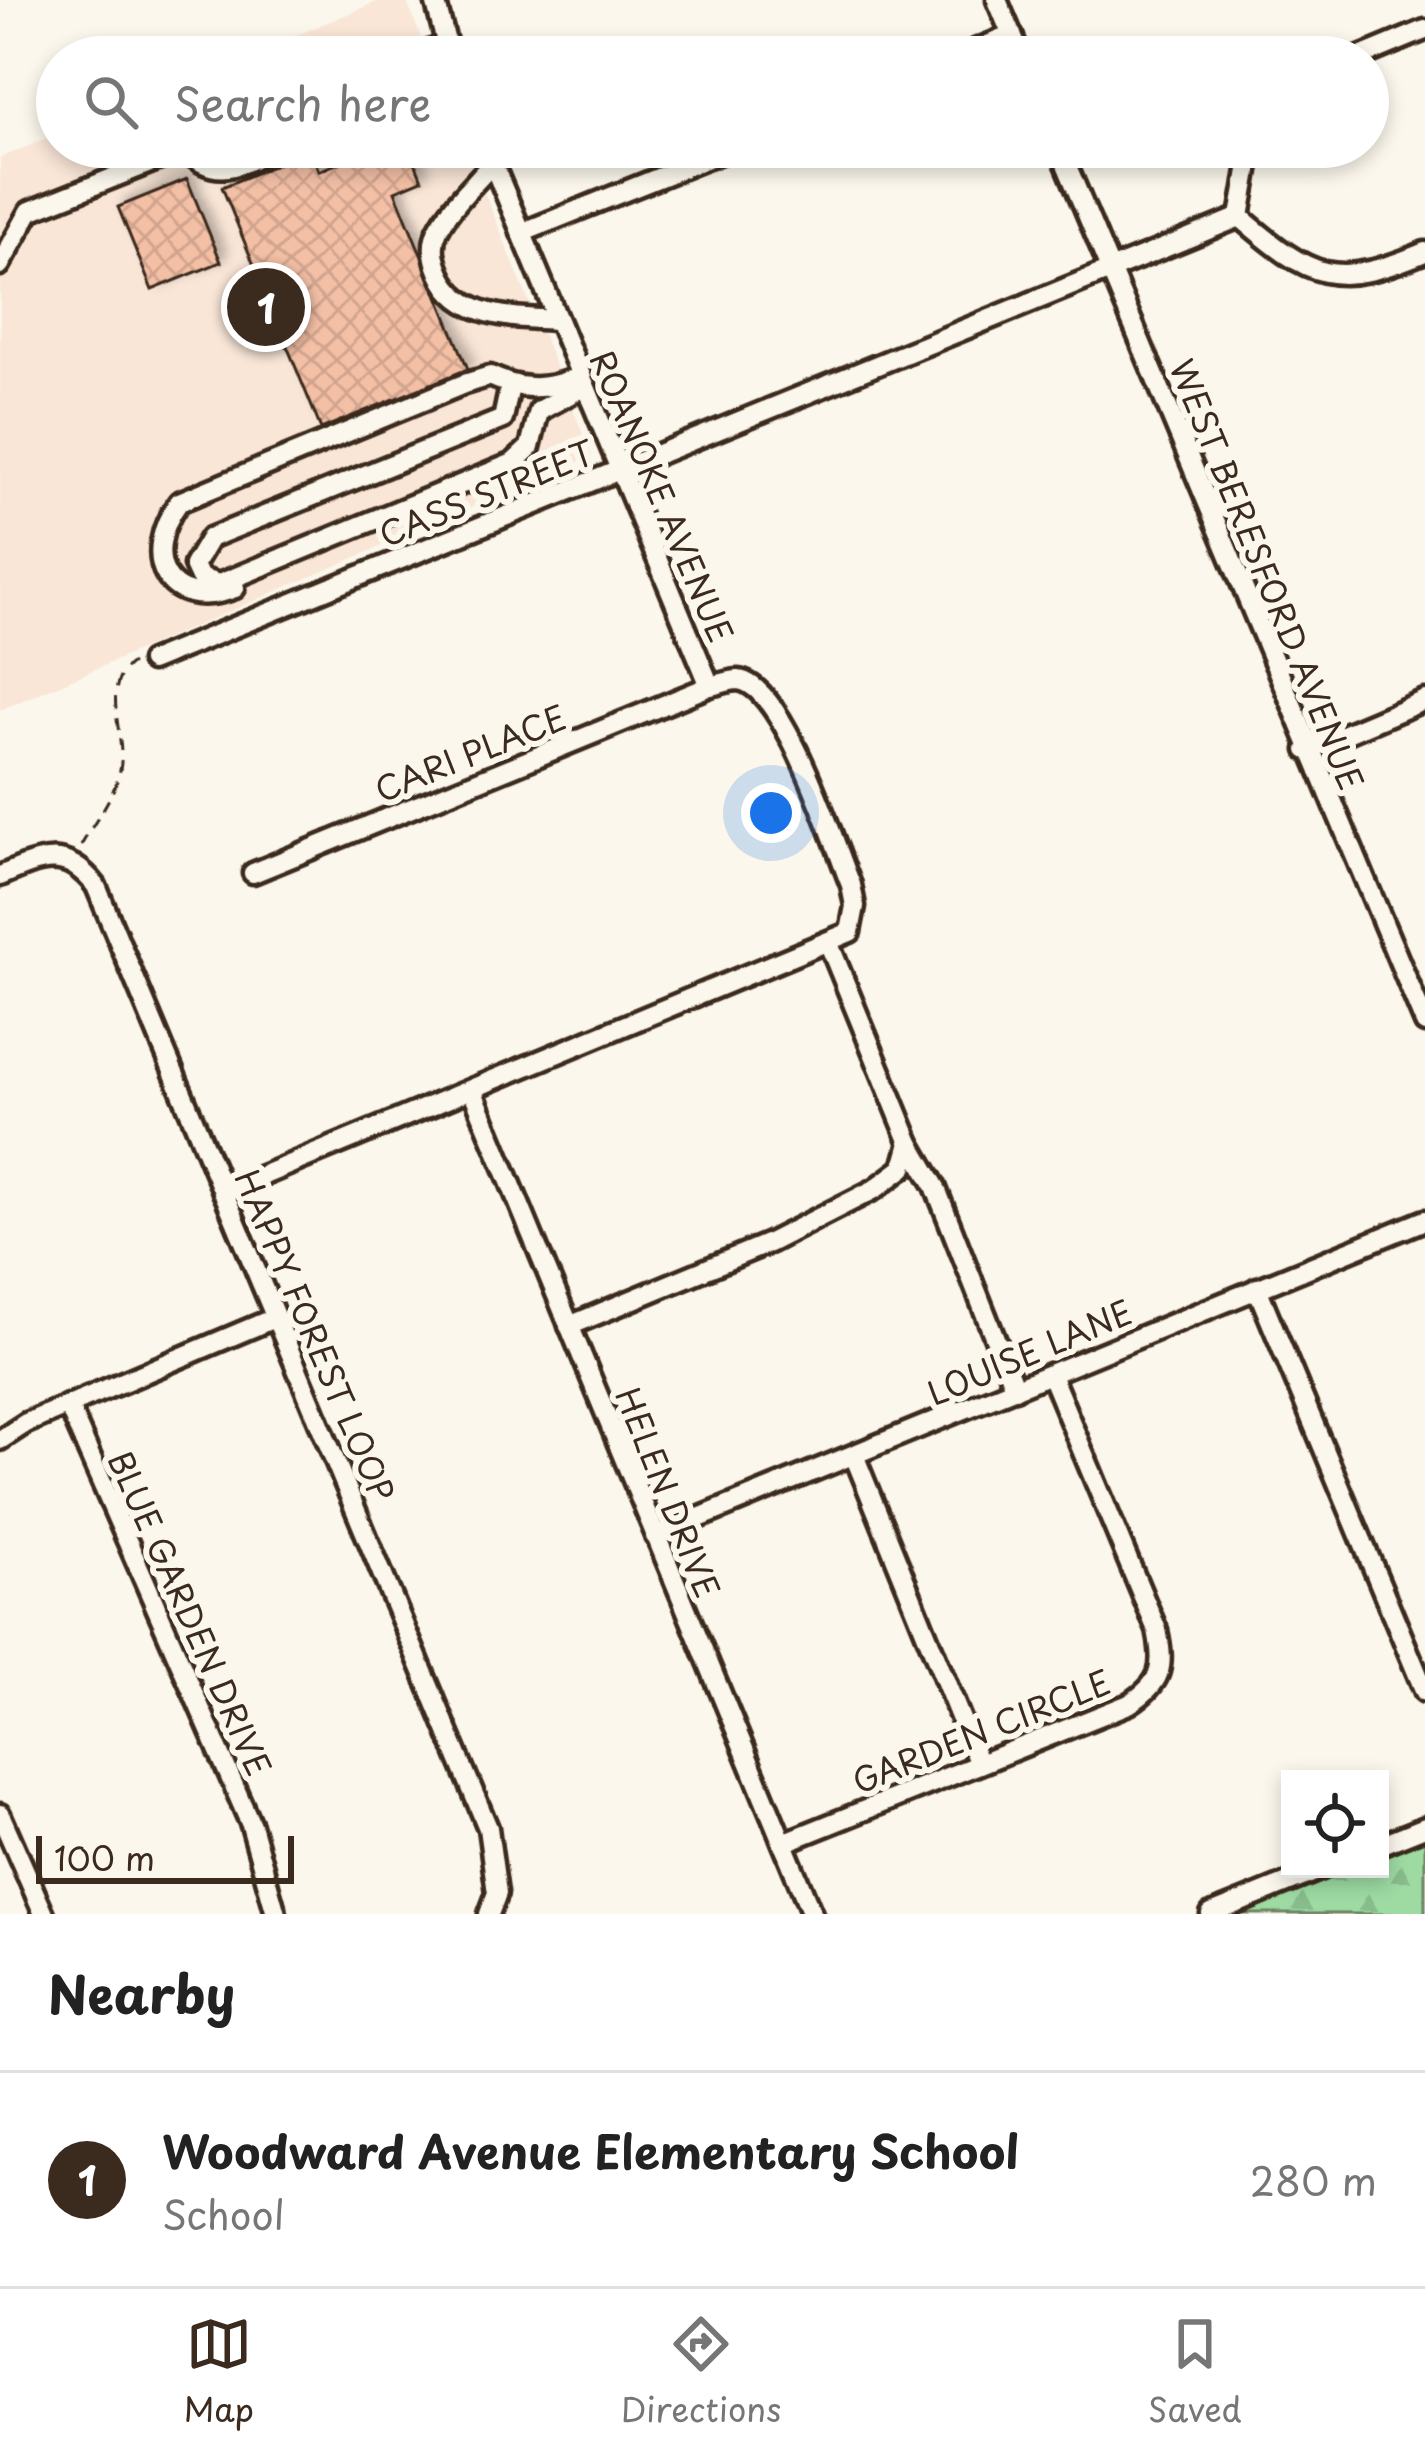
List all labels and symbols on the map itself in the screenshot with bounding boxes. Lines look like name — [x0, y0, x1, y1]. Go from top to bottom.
pin: 1 — [227, 262, 305, 352]
street label: ROANOKE AVENUE — [579, 342, 747, 650]
street label: WEST BERESFORD AVENUE — [1158, 351, 1378, 797]
street label: CASS STREET — [371, 426, 602, 558]
street label: CARI PLACE — [367, 691, 573, 813]
your location — [741, 783, 801, 843]
street label: HAPPY FOREST LOOP — [223, 1161, 409, 1509]
street label: LOUISE LANE — [919, 1285, 1139, 1417]
street label: HELEN DRIVE — [604, 1379, 734, 1605]
street label: BLUE GARDEN DRIVE — [97, 1442, 285, 1784]
street label: GARDEN CIRCLE — [844, 1655, 1118, 1805]
scale bar — [36, 1830, 294, 1883]

